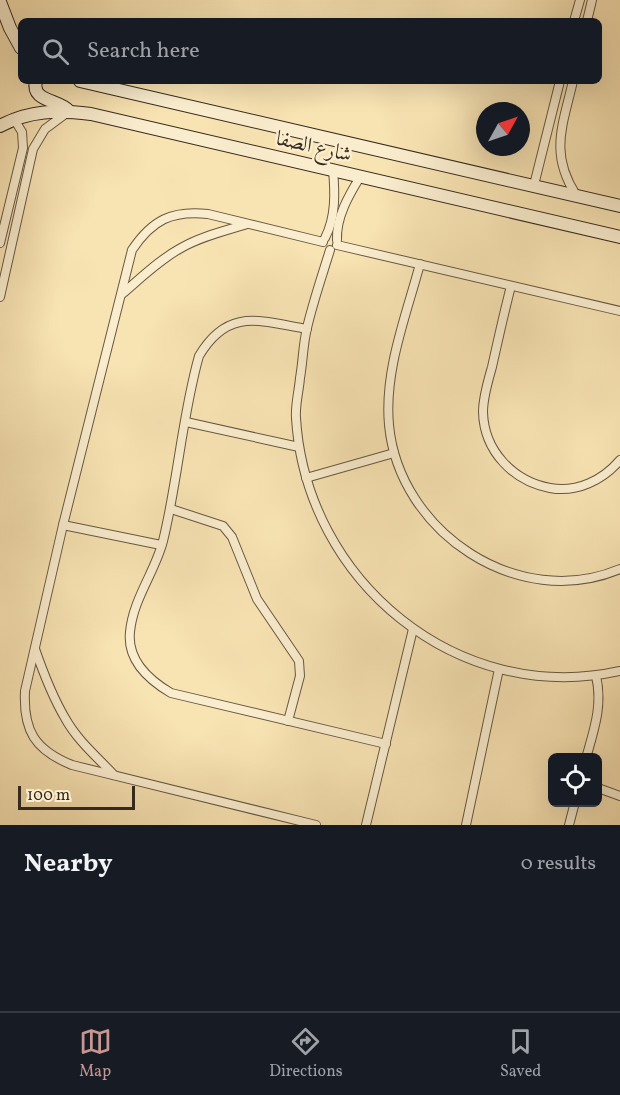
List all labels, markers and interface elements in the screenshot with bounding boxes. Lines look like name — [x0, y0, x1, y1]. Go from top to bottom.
search box — [18, 18, 602, 84]
icon: search — [39, 35, 72, 68]
text: Search here — [87, 36, 200, 67]
north arrow — [476, 102, 530, 156]
street label: شارع الصفا — [273, 125, 354, 172]
map controls — [548, 753, 602, 807]
button: locate — [548, 753, 602, 807]
scale bar — [18, 783, 135, 810]
text: 100 m — [27, 785, 70, 807]
text: Nearby — [24, 846, 113, 882]
text: 0 results — [521, 850, 596, 878]
tab: Map — [79, 1025, 112, 1083]
tab: Directions — [269, 1025, 343, 1083]
tab: Saved — [500, 1025, 541, 1083]

